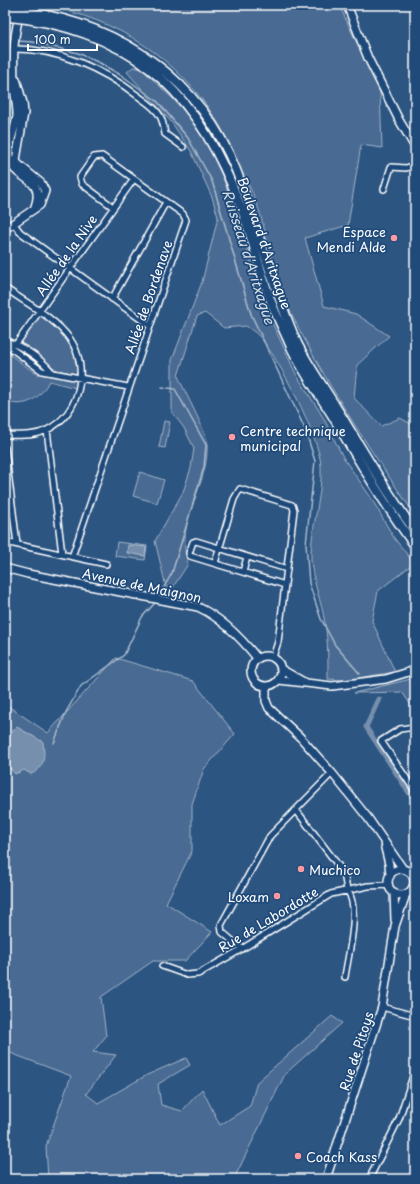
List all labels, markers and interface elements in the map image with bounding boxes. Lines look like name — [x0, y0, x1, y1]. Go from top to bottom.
scale bar — [28, 26, 97, 52]
text: 100 m — [34, 30, 71, 48]
street label: Boulevard d'Aritxague — [233, 174, 297, 312]
water label: Ruisseau d'Aritxague — [217, 187, 281, 328]
street label: Allée de la Nive — [31, 210, 101, 300]
place label: Espace Mendi Alde — [316, 222, 386, 256]
marker: Espace Mendi Alde — [389, 233, 399, 243]
street label: Allée de Bordenave — [120, 237, 176, 356]
place label: Centre technique municipal — [240, 421, 346, 455]
marker: Centre technique municipal — [227, 432, 237, 442]
street label: Avenue de Maignon — [81, 563, 203, 607]
place label: Muchico — [309, 860, 361, 879]
marker: Muchico — [296, 864, 306, 874]
street label: Rue de Labordotte — [215, 882, 321, 956]
place label: Loxam — [228, 887, 269, 906]
marker: Loxam — [272, 891, 282, 901]
street label: Rue de Pitoys — [334, 1009, 378, 1093]
place label: Coach Kass — [306, 1147, 377, 1166]
marker: Coach Kass — [293, 1151, 303, 1161]

